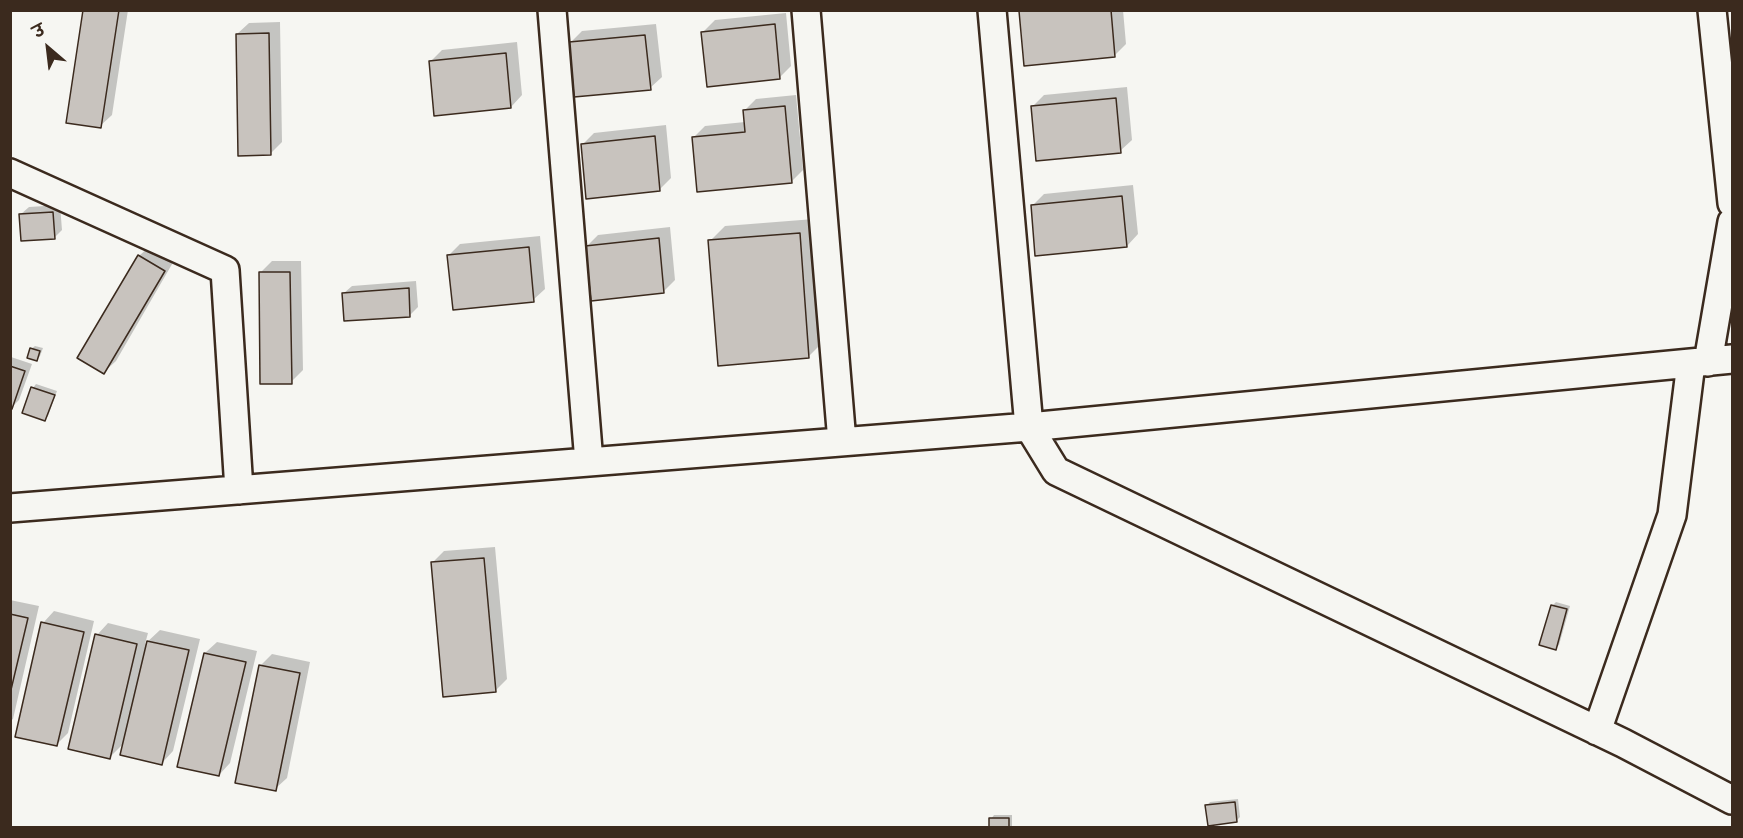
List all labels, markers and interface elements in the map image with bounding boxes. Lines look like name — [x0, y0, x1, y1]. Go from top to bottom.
north arrow — [18, 18, 78, 78]
text: उ — [30, 20, 49, 43]

